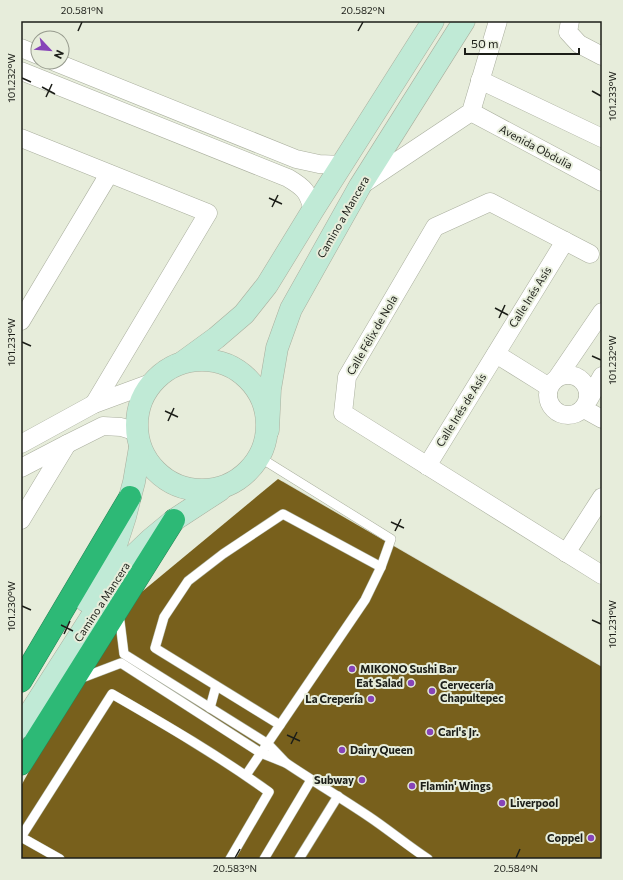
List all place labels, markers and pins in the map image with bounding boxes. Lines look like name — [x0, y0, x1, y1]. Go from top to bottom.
place label: MIKONO Sushi Bar — [360, 662, 457, 675]
marker: MIKONO Sushi Bar — [347, 664, 357, 674]
place label: Eat Salad — [356, 676, 403, 689]
marker: Eat Salad — [406, 678, 416, 688]
place label: Cervecería Chapultepec — [440, 678, 504, 704]
marker: Cervecería Chapultepec — [427, 686, 437, 696]
place label: La Crepería — [305, 692, 363, 705]
marker: La Crepería — [366, 694, 376, 704]
place label: Carl's Jr. — [438, 725, 479, 739]
marker: Carl's Jr. — [425, 727, 435, 737]
place label: Dairy Queen — [350, 743, 413, 756]
marker: Dairy Queen — [337, 745, 347, 755]
place label: Subway — [314, 773, 354, 786]
marker: Subway — [357, 775, 367, 785]
place label: Flamin' Wings — [420, 779, 491, 792]
marker: Flamin' Wings — [407, 781, 417, 791]
place label: Liverpool — [510, 796, 558, 809]
marker: Liverpool — [497, 798, 507, 808]
place label: Coppel — [547, 831, 583, 844]
marker: Coppel — [586, 833, 596, 843]

